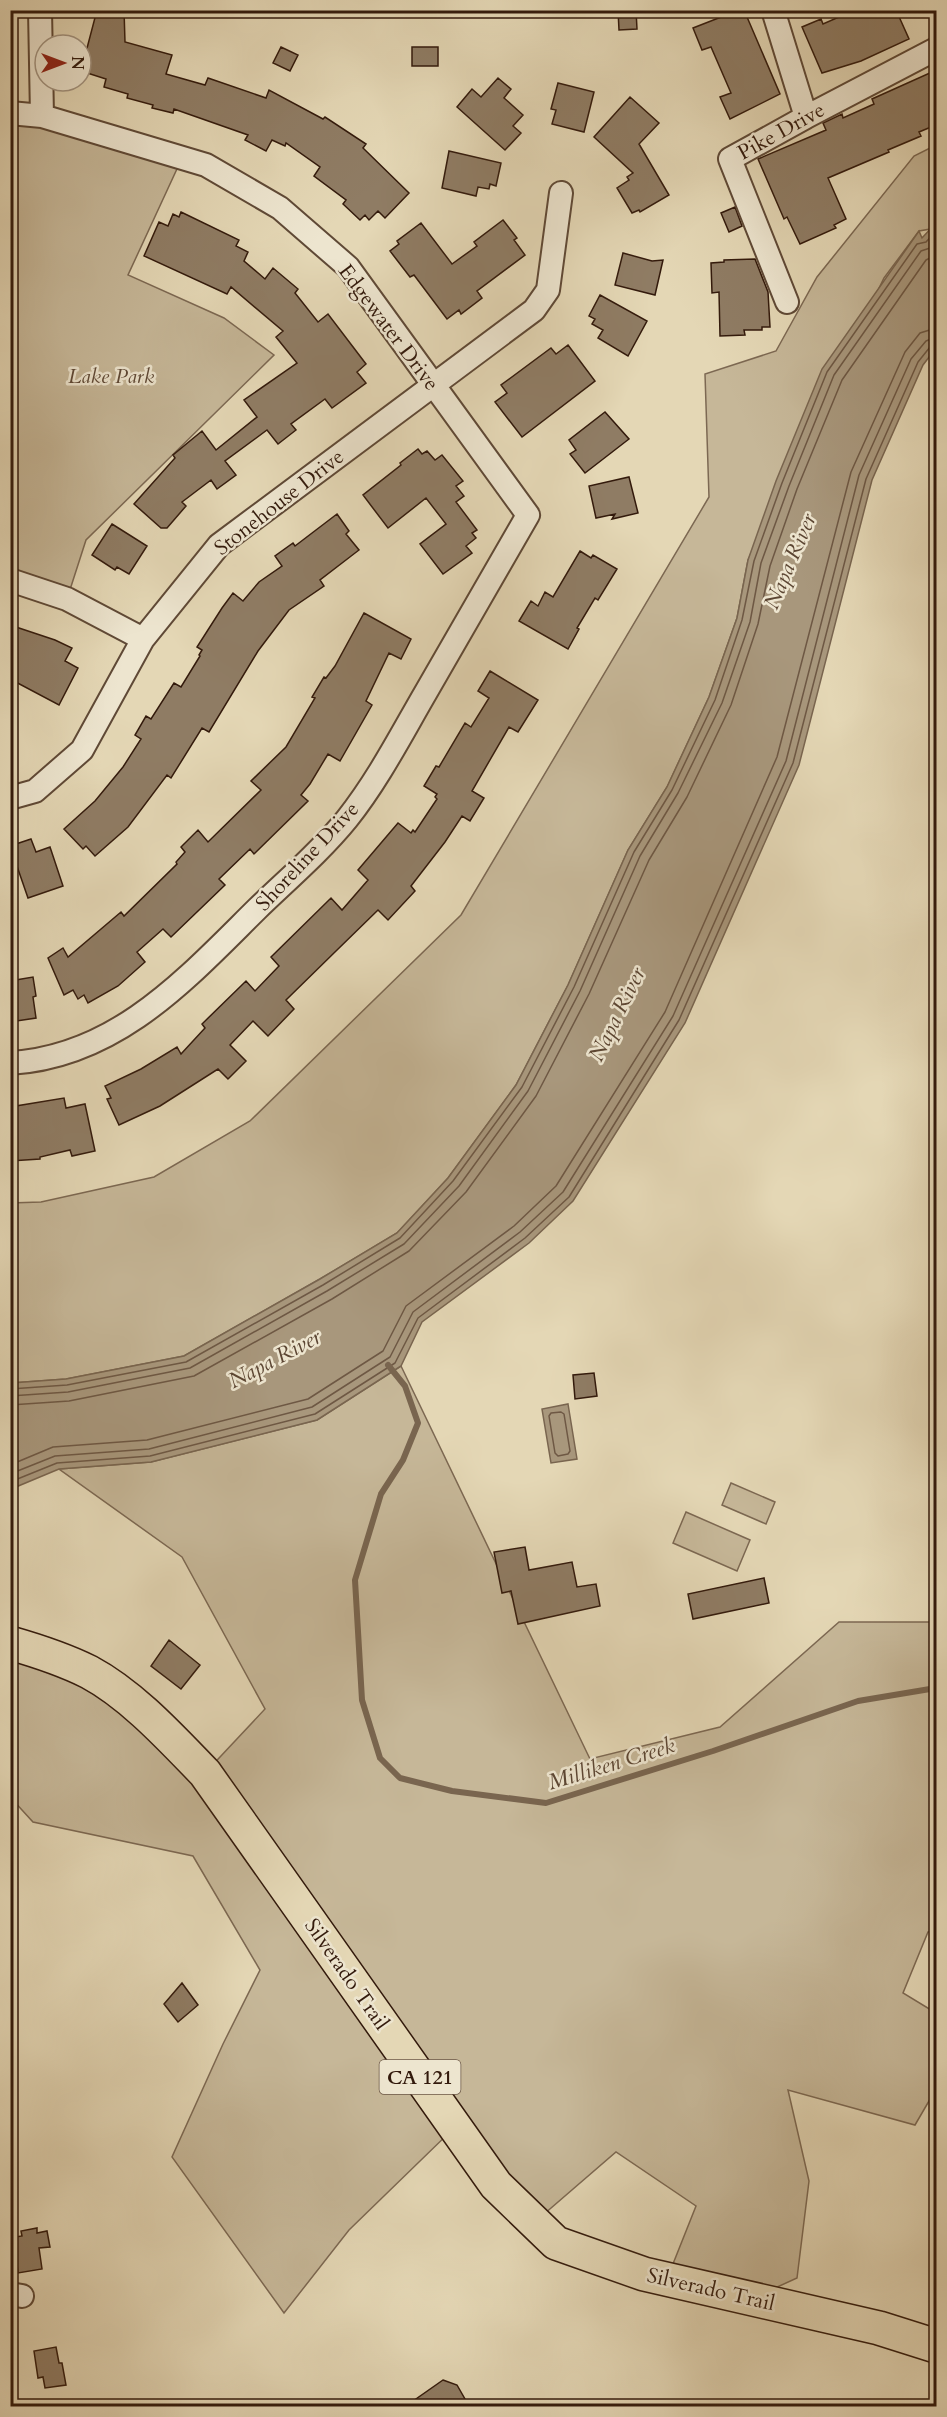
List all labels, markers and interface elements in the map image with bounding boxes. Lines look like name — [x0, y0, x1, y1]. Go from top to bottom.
north arrow — [33, 33, 93, 93]
text: N — [66, 56, 88, 70]
street label: Pike Drive — [732, 96, 830, 167]
street label: Edgewater Drive — [331, 258, 446, 397]
park label: Lake Park — [68, 362, 155, 391]
street label: Stonehouse Drive — [208, 443, 350, 562]
water label: Napa River — [756, 508, 824, 614]
street label: Shoreline Drive — [249, 795, 366, 917]
water label: Napa River — [581, 962, 653, 1066]
water label: Napa River — [223, 1322, 327, 1396]
water label: Milliken Creek — [544, 1730, 679, 1798]
street label: Silverado Trail — [297, 1913, 396, 2036]
road number: CA 121 — [380, 2060, 460, 2094]
street label: Silverado Trail — [644, 2261, 778, 2318]

